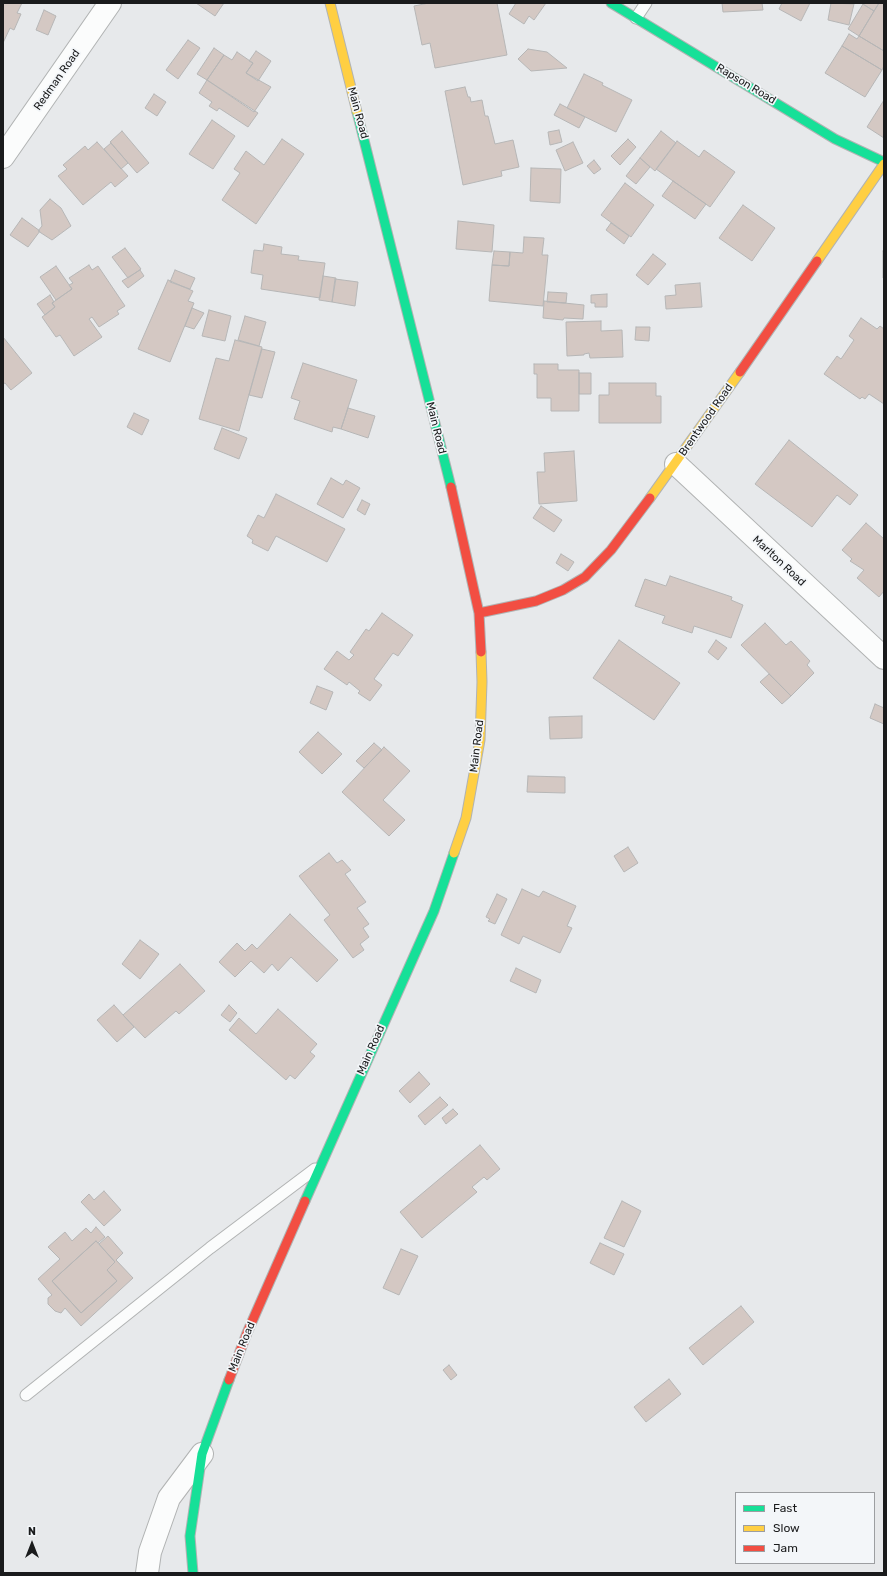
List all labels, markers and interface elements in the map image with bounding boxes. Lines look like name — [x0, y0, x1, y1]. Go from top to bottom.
street label: Redman Road — [31, 47, 83, 113]
street label: Rapson Road — [714, 61, 778, 107]
street label: Main Road — [345, 86, 371, 140]
street label: Brentwood Road — [676, 381, 736, 459]
street label: Main Road — [423, 401, 449, 455]
street label: Marlton Road — [750, 533, 808, 589]
street label: Main Road — [467, 719, 487, 773]
street label: Main Road — [354, 1023, 388, 1077]
street label: Main Road — [226, 1320, 258, 1374]
legend — [735, 1492, 875, 1564]
text: Fast — [773, 1501, 797, 1515]
text: Slow — [773, 1521, 800, 1535]
north arrow — [12, 1524, 52, 1564]
text: N — [28, 1525, 36, 1538]
text: Jam — [773, 1541, 798, 1555]

